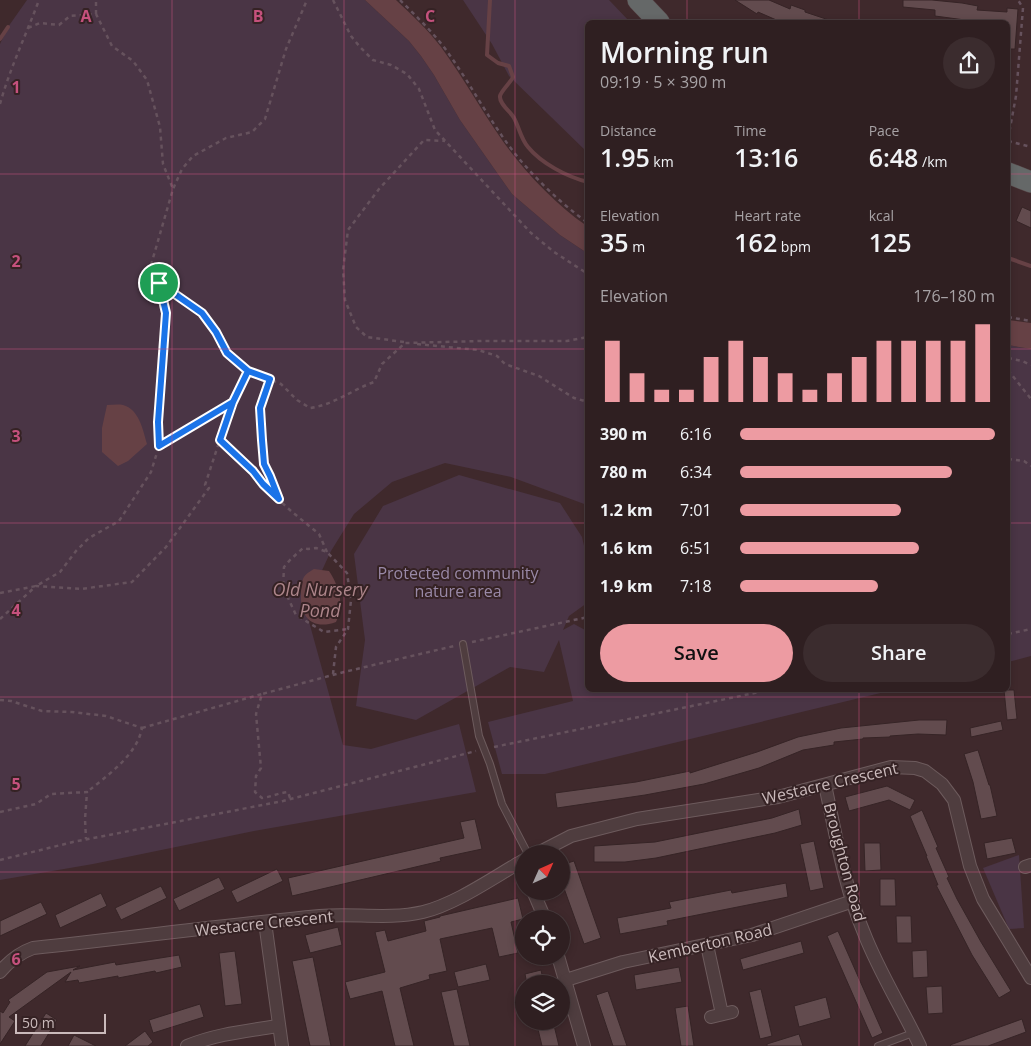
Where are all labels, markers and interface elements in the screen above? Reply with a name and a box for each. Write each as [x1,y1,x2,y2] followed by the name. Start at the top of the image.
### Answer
[80,5,92,27] text: A
[253,5,263,27] text: B
[425,5,435,27] text: C
[600,33,769,71] text: Morning run
[943,37,995,89] button: share
[600,71,726,93] text: 09:19 · 5 × 390 m
[11,76,21,98] text: 1
[600,121,656,140] text: Distance
[734,121,766,140] text: Time
[869,121,899,140] text: Pace
[600,140,650,174] text: 1.95
[734,140,798,174] text: 13:16
[869,140,918,174] text: 6:48
[650,152,674,171] text: km
[918,152,947,171] text: /km
[600,206,659,225] text: Elevation
[734,206,801,225] text: Heart rate
[869,206,894,225] text: kcal
[600,225,629,259] text: 35
[734,225,777,259] text: 162
[869,225,912,259] text: 125
[629,237,645,256] text: m
[777,237,811,256] text: bpm
[11,250,21,272] text: 2
[138,262,180,304] pin
[145,269,173,297] icon: arrive
[600,285,668,307] text: Elevation
[913,285,995,307] text: 176–180 m
[600,423,647,445] text: 390 m
[680,423,712,445] text: 6:16
[11,425,21,447] text: 3
[600,461,647,483] text: 780 m
[680,461,712,483] text: 6:34
[600,499,653,521] text: 1.2 km
[680,499,712,521] text: 7:01
[600,537,653,559] text: 1.6 km
[680,537,712,559] text: 6:51
[377,562,540,602] park label: Protected community nature area
[600,575,653,597] text: 1.9 km
[680,575,712,597] text: 7:18
[273,577,369,622] water label: Old Nursery Pond
[11,599,21,621] text: 4
[600,624,793,682] button: Save
[803,624,995,682] button: Share
[760,757,900,809] street label: Westacre Crescent
[11,773,21,795] text: 5
[819,800,871,924] street label: Broughton Road
[515,845,570,900] north arrow
[515,845,570,1030] map controls
[194,905,334,941] street label: Westacre Crescent
[515,910,570,965] button: locate
[646,918,774,968] street label: Kemberton Road
[11,948,21,970] text: 6
[515,975,570,1030] button: layers
[15,1011,106,1034] scale bar
[22,1013,55,1032] text: 50 m

